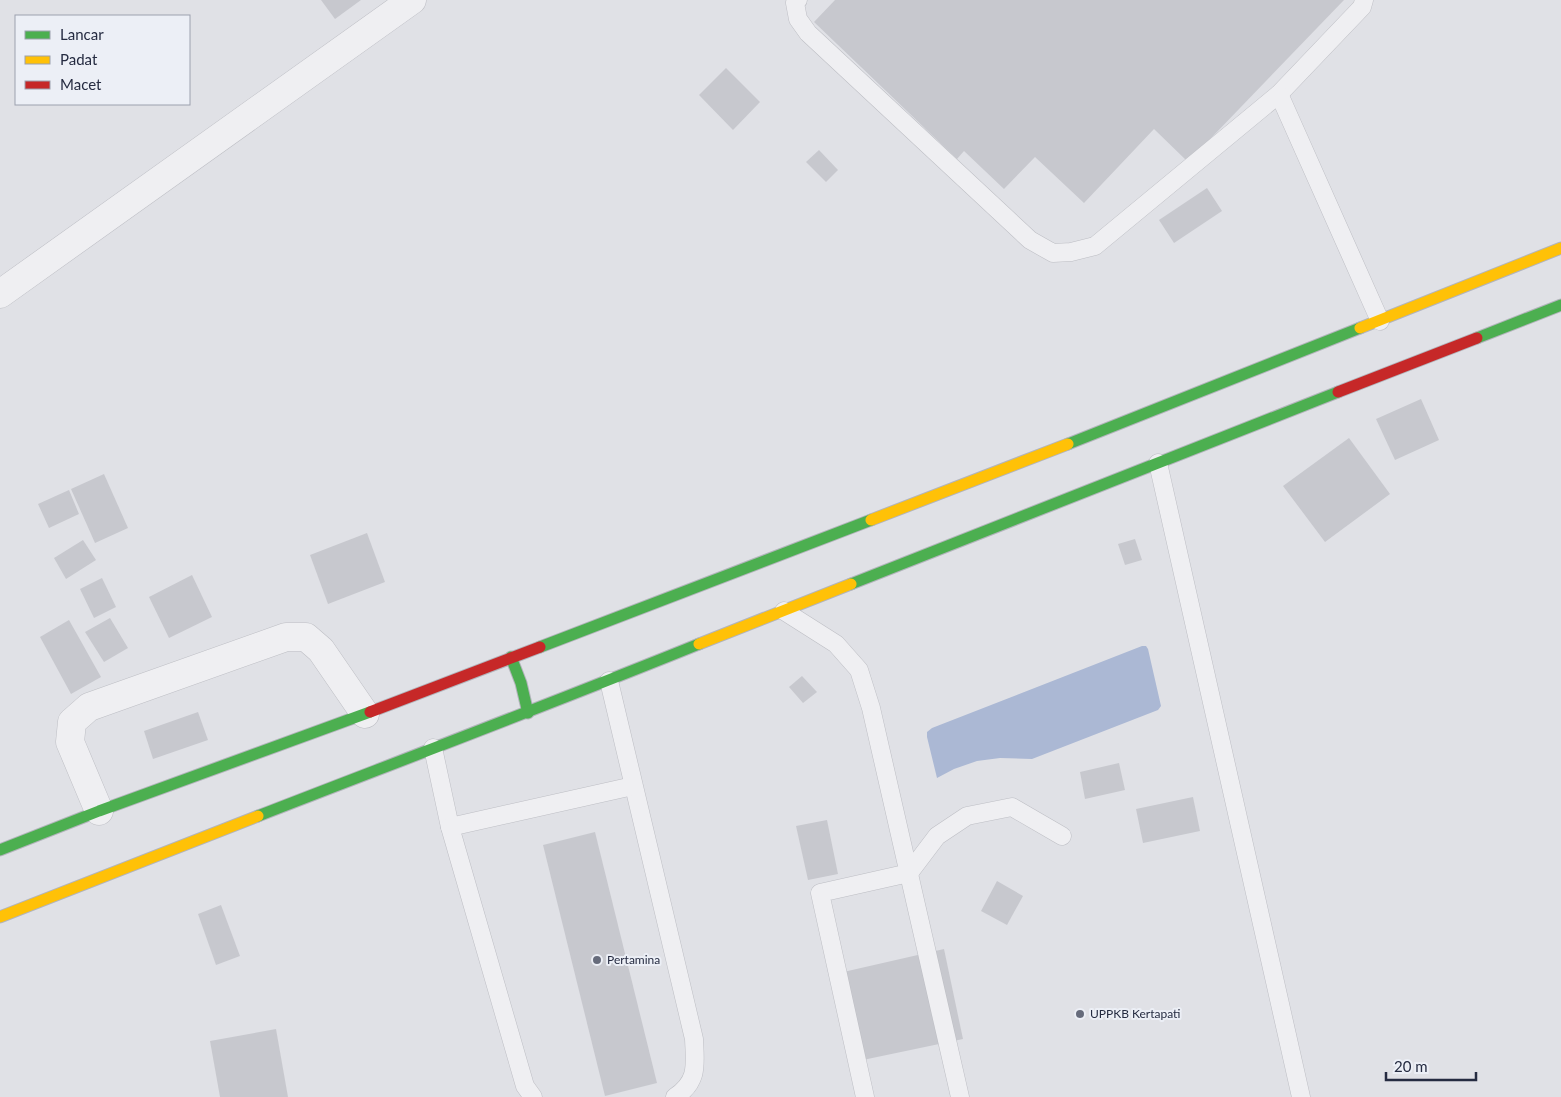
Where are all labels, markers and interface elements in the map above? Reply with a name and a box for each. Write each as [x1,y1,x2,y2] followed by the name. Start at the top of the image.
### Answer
[15,15,190,105] legend
[60,25,104,43] text: Lancar
[60,50,98,68] text: Padat
[60,75,102,93] text: Macet
[607,952,660,967] place label: Pertamina
[591,954,603,966] marker: Pertamina
[1090,1006,1181,1021] place label: UPPKB Kertapati
[1074,1008,1086,1020] marker: UPPKB Kertapati
[1386,1050,1476,1082] scale bar
[1394,1057,1428,1075] text: 20 m

